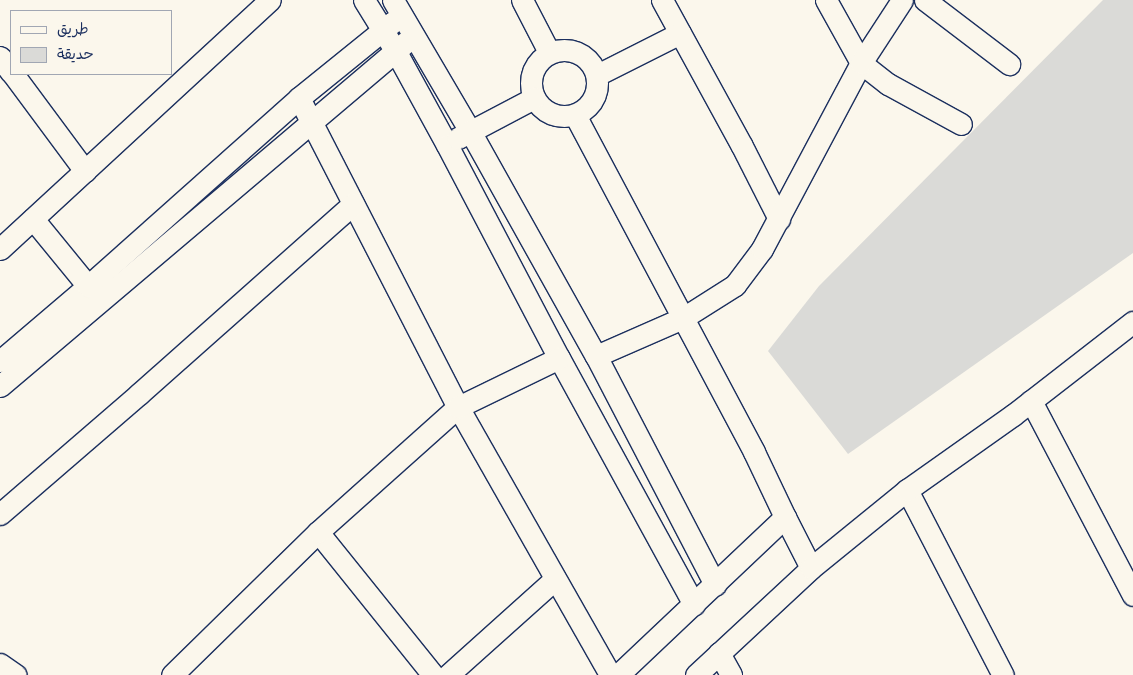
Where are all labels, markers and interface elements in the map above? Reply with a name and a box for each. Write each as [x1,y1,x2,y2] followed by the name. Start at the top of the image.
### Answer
[10,10,172,75] legend
[57,19,89,39] text: طريق
[57,44,94,64] text: حديقة

